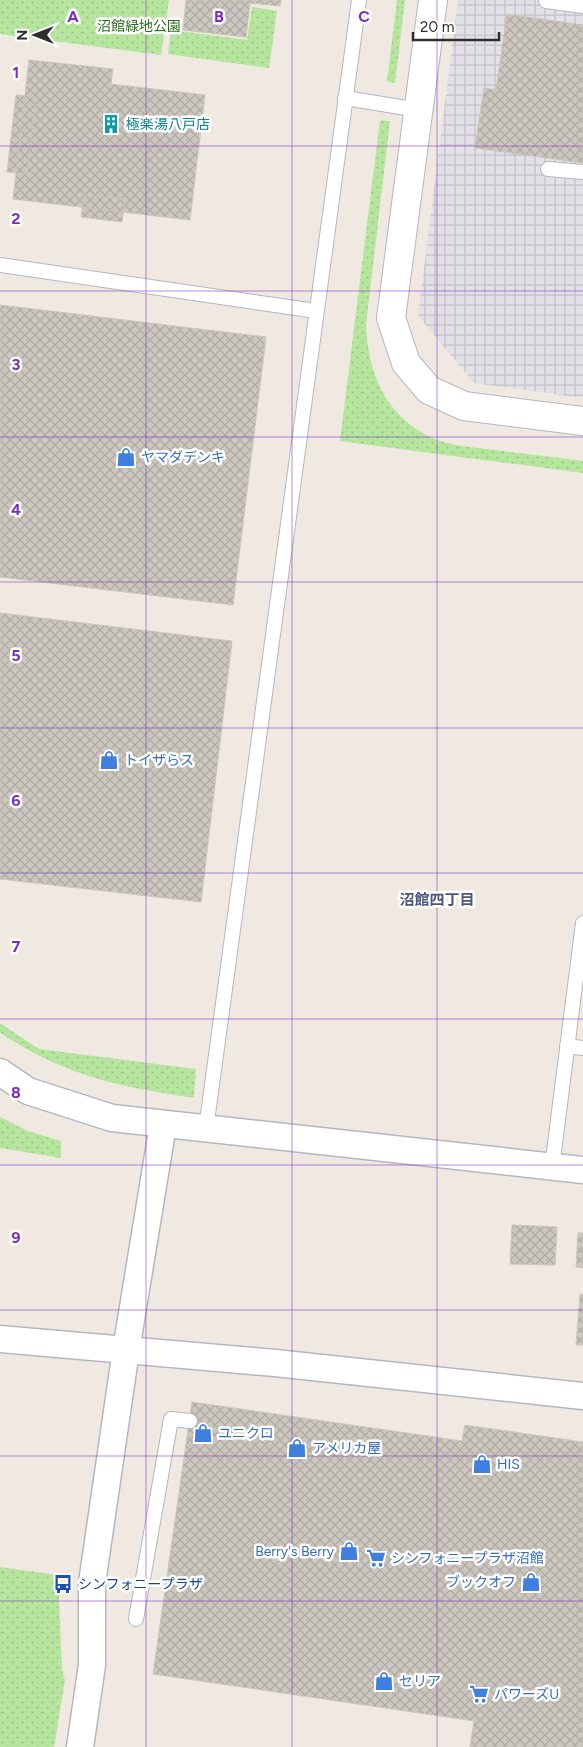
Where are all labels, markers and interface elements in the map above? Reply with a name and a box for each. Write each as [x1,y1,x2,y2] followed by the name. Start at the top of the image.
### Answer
[67,7,79,26] text: A
[214,7,224,26] text: B
[358,7,370,26] text: C
[10,10,60,60] north arrow
[413,10,499,42] scale bar
[97,18,181,35] park label: 沼館緑地公園
[420,18,454,36] text: 20 m
[14,30,31,40] text: N
[13,63,19,82] text: 1
[100,113,122,135] building icon: 極楽湯八戸店
[126,116,210,133] place label: 極楽湯八戸店
[11,209,21,228] text: 2
[12,355,21,374] text: 3
[115,446,137,468] shop icon: ヤマダデンキ
[141,449,225,466] place label: ヤマダデンキ
[11,500,21,519] text: 4
[11,646,21,665] text: 5
[98,749,120,771] shop icon: トイザらス
[124,752,194,769] place label: トイザらス
[11,791,21,810] text: 6
[399,891,475,909] district label: 沼館四丁目
[12,937,21,956] text: 7
[11,1083,21,1102] text: 8
[11,1228,21,1247] text: 9
[192,1422,214,1444] shop icon: ユニクロ
[218,1425,274,1442] place label: ユニクロ
[286,1437,308,1459] shop icon: アメリカ屋
[312,1440,381,1457] place label: アメリカ屋
[471,1453,493,1475] shop icon: HIS
[497,1456,520,1473] place label: HIS
[338,1540,360,1562] shop icon: Berry's Berry
[255,1543,335,1560] place label: Berry's Berry
[365,1547,387,1569] supermarket icon: シンフォニープラザ沼館
[391,1550,544,1567] place label: シンフォニープラザ沼館
[520,1571,542,1593] shop icon: ブックオフ
[52,1573,74,1595] bus stop icon: シンフォニープラザ
[446,1574,516,1591] place label: ブックオフ
[78,1576,203,1593] place label: シンフォニープラザ
[373,1670,395,1692] shop icon: セリア
[399,1673,441,1690] place label: セリア
[468,1683,490,1705] supermarket icon: パワーズU
[494,1686,559,1703] place label: パワーズU

